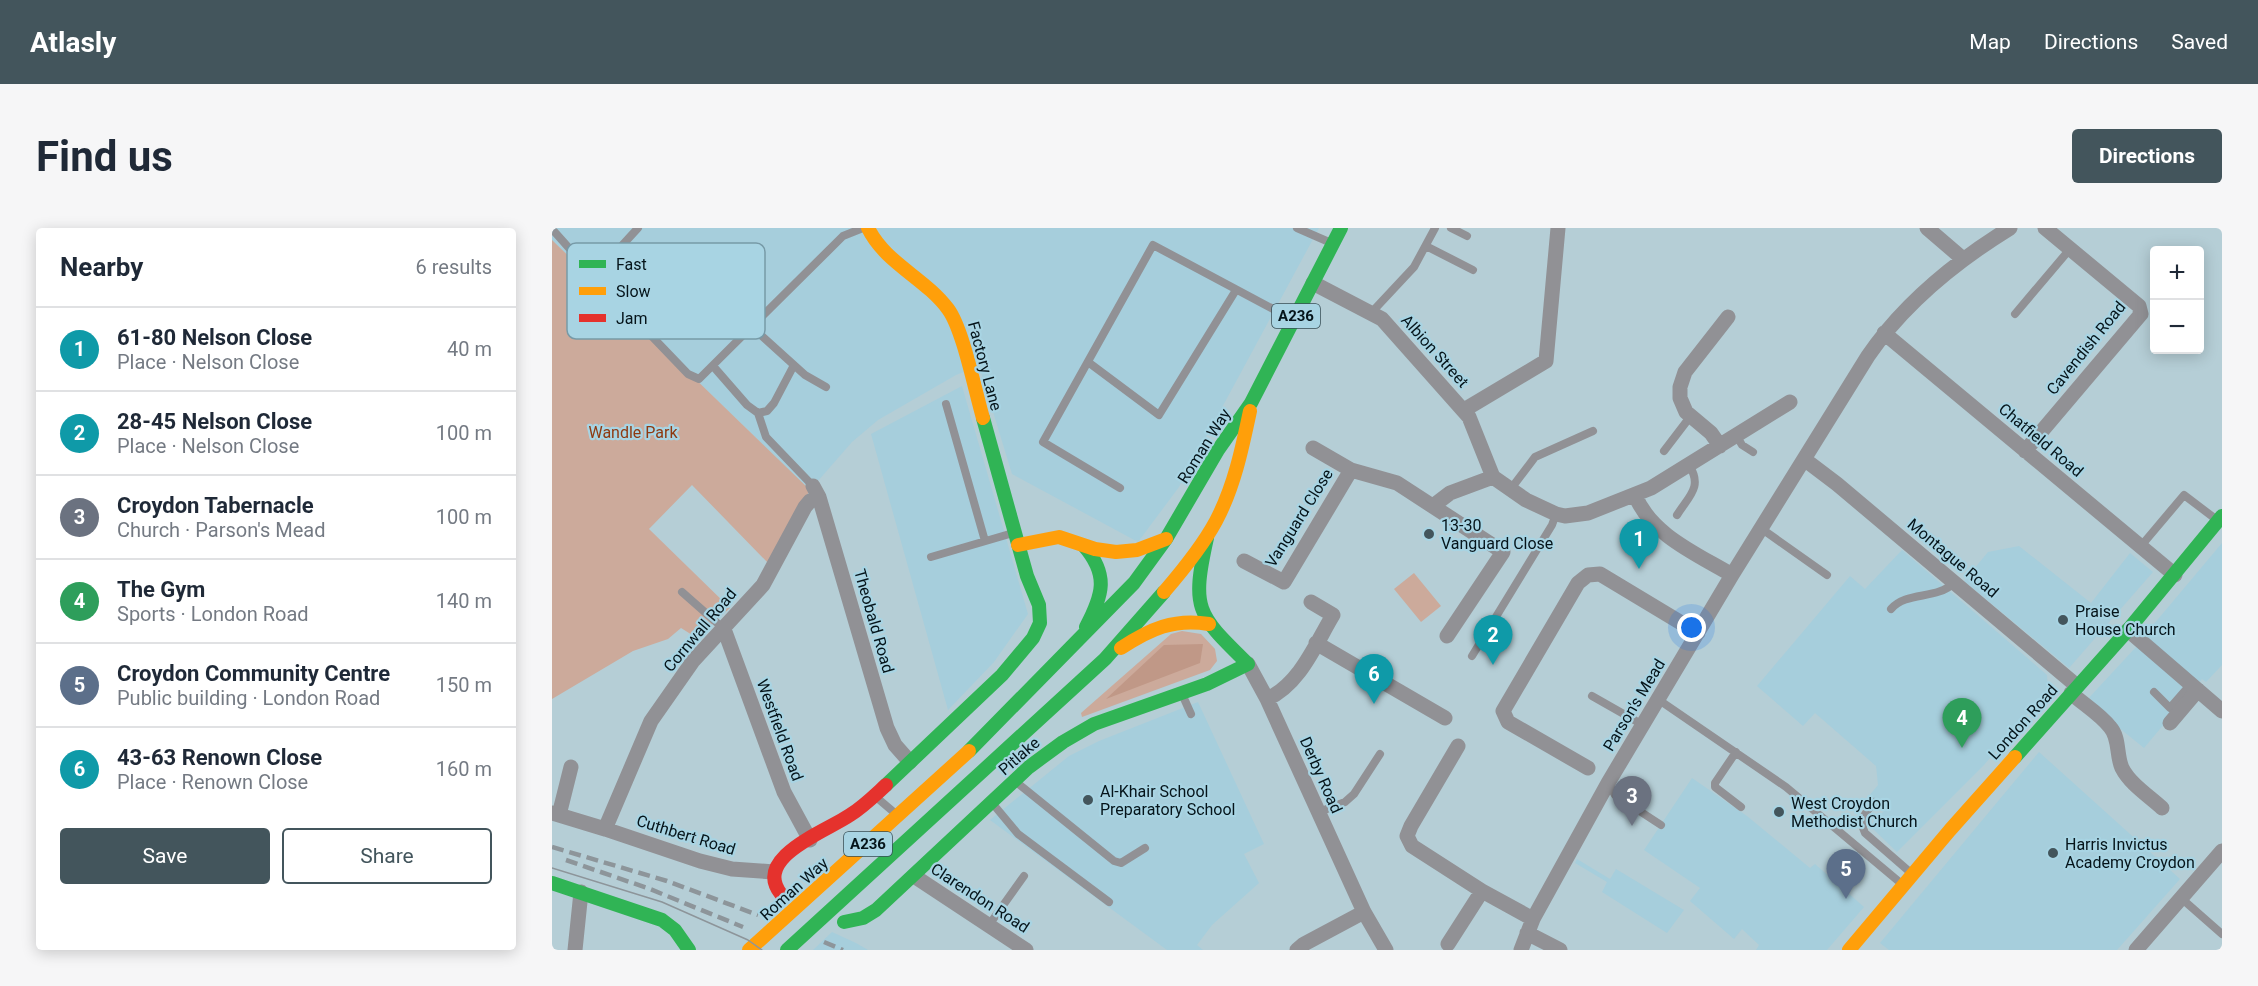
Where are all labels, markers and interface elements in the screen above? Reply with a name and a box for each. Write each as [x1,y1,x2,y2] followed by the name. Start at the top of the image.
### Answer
[30,26,116,59] text: Atlasly
[1969,30,2011,54] text: Map
[2044,30,2138,54] text: Directions
[2171,30,2228,54] text: Saved
[2072,129,2222,183] button: Directions
[36,132,173,181] text: Find us
[567,243,765,339] legend
[2150,246,2204,354] map controls
[2150,246,2204,300] button: +
[60,252,143,282] text: Nearby
[416,255,492,279] text: 6 results
[616,255,647,274] text: Fast
[616,282,651,301] text: Slow
[2043,297,2129,399] street label: Cavendish Road
[2150,300,2204,354] button: −
[1272,304,1320,328] road number: A236
[616,309,648,328] text: Jam
[1397,311,1473,391] street label: Albion Street
[964,319,1006,413] street label: Factory Lane
[117,325,312,350] text: 61-80 Nelson Close
[74,337,85,361] text: 1
[447,337,492,361] text: 40 m
[117,350,299,374] text: Place · Nelson Close
[1995,399,2087,481] street label: Chatfield Road
[1174,405,1235,487] street label: Roman Way
[117,409,312,434] text: 28-45 Nelson Close
[74,421,85,445] text: 2
[436,421,492,445] text: 100 m
[588,423,678,442] park label: Wandle Park
[117,434,299,458] text: Place · Nelson Close
[1261,465,1337,571] street label: Vanguard Close
[117,493,314,518] text: Croydon Tabernacle
[74,505,85,529] text: 3
[436,505,492,529] text: 100 m
[1904,514,2002,602] street label: Montague Road
[1441,516,1553,553] place label: 13-30 Vanguard Close
[117,518,325,542] text: Church · Parson's Mead
[1620,520,1658,569] pin: 1
[1422,527,1436,541] marker: 13-30 Vanguard Close
[850,567,898,675] street label: Theobald Road
[117,577,205,602] text: The Gym
[660,584,740,676] street label: Cornwall Road
[74,589,85,613] text: 4
[436,589,492,613] text: 140 m
[117,602,309,626] text: Sports · London Road
[2075,602,2176,639] place label: Praise House Church
[1677,613,1706,642] your location
[2056,613,2070,627] marker: Praise House Church
[1474,616,1512,665] pin: 2
[1354,654,1394,704] pin: 6
[1599,655,1669,755] street label: Parson's Mead
[117,661,390,686] text: Croydon Community Centre
[74,673,85,697] text: 5
[436,673,492,697] text: 150 m
[753,677,807,783] street label: Westfield Road
[1984,681,2062,763] street label: London Road
[117,686,380,710] text: Public building · London Road
[1942,698,1982,748] pin: 4
[995,733,1043,779] street label: Pitlake
[1296,734,1346,816] street label: Derby Road
[117,745,322,770] text: 43-63 Renown Close
[74,757,85,781] text: 6
[436,757,492,781] text: 160 m
[117,770,308,794] text: Place · Renown Close
[1612,776,1652,826] pin: 3
[1100,782,1235,819] place label: Al-Khair School Preparatory School
[1081,793,1095,807] marker: Al-Khair School Preparatory School
[1791,794,1918,831] place label: West Croydon Methodist Church
[1772,805,1786,819] marker: West Croydon Methodist Church
[634,811,738,859] street label: Cuthbert Road
[60,828,270,884] button: Save
[282,828,492,884] button: Share
[844,832,892,856] road number: A236
[2065,835,2195,872] place label: Harris Invictus Academy Croydon
[2046,846,2060,860] marker: Harris Invictus Academy Croydon
[1826,850,1866,899] pin: 5
[756,853,832,924] street label: Roman Way
[927,859,1033,937] street label: Clarendon Road

